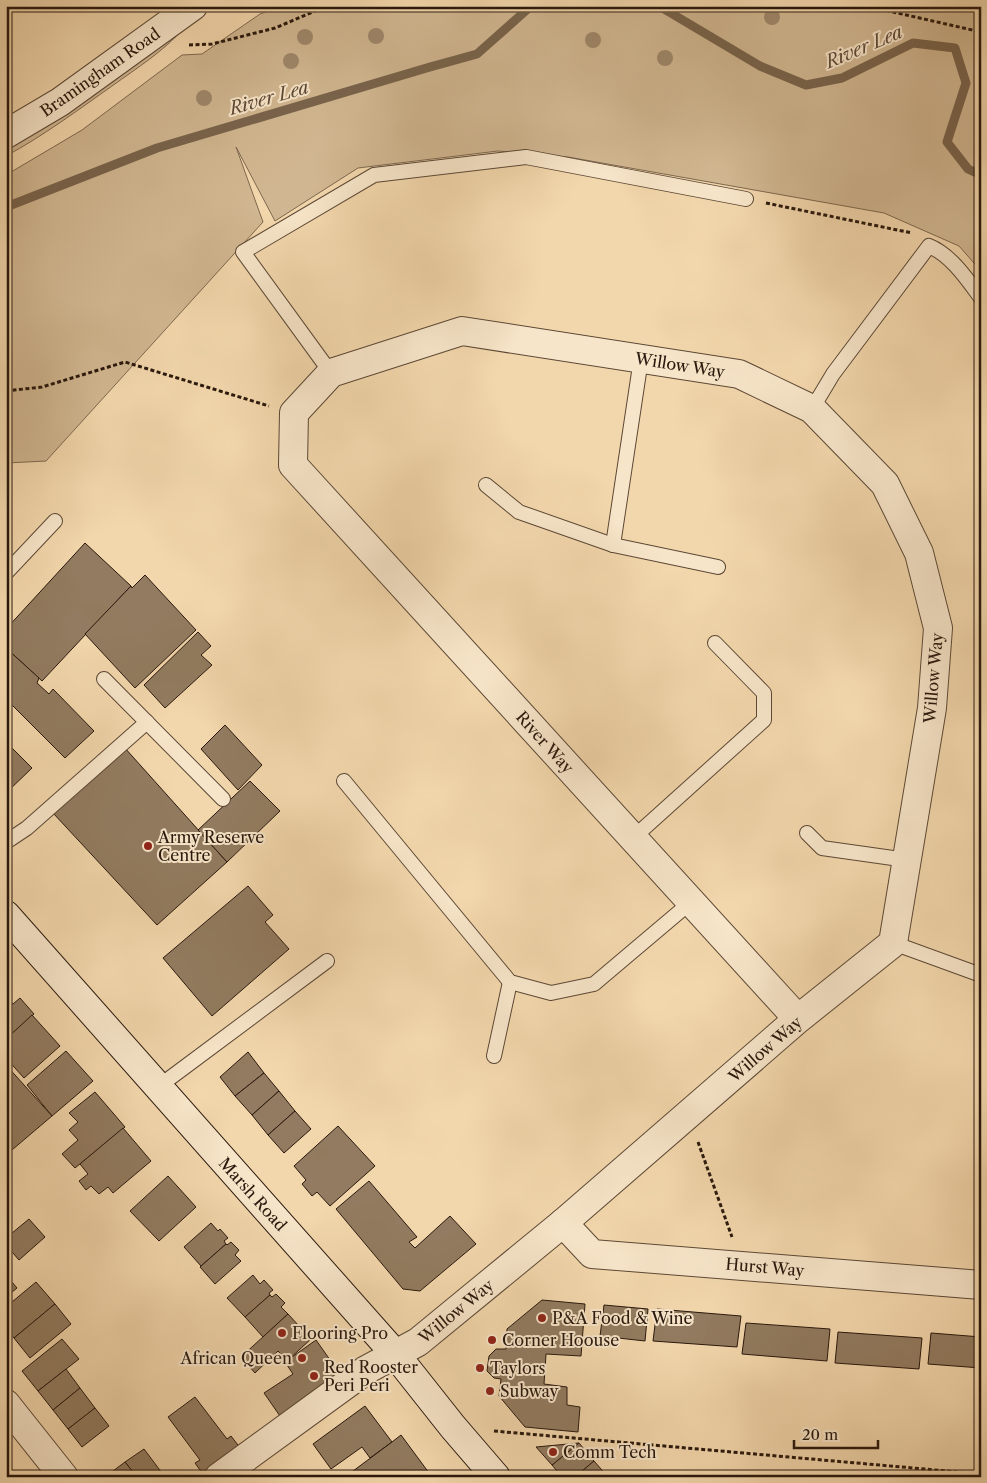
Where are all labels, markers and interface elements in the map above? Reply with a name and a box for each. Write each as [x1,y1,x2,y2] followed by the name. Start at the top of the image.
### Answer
[820,21,906,74] water label: River Lea
[36,23,164,121] street label: Bramingham Road
[225,76,311,120] water label: River Lea
[633,348,727,382] street label: Willow Way
[919,631,947,725] street label: Willow Way
[512,707,579,778] street label: River Way
[157,827,264,865] place label: Army Reserve Centre
[142,840,154,852] marker: Army Reserve Centre
[723,1011,807,1087] street label: Willow Way
[215,1153,291,1235] street label: Marsh Road
[725,1254,806,1281] street label: Hurst Way
[414,1274,498,1348] street label: Willow Way
[552,1308,693,1328] place label: P&A Food & Wine
[536,1312,548,1324] marker: P&A Food & Wine
[292,1323,388,1343] place label: Flooring Pro
[276,1327,288,1339] marker: Flooring Pro
[502,1330,619,1350] place label: Corner Hoouse
[486,1334,498,1346] marker: Corner Hoouse
[180,1348,292,1368] place label: African Queen
[296,1352,308,1364] marker: African Queen
[324,1357,418,1395] place label: Red Rooster Peri Peri
[490,1358,546,1378] place label: Taylors
[474,1362,486,1374] marker: Taylors
[308,1370,320,1382] marker: Red Rooster Peri Peri
[500,1381,560,1401] place label: Subway
[484,1385,496,1397] marker: Subway
[794,1418,878,1450] scale bar
[802,1425,838,1444] text: 20 m
[563,1442,657,1462] place label: Comm Tech
[547,1446,559,1458] marker: Comm Tech

